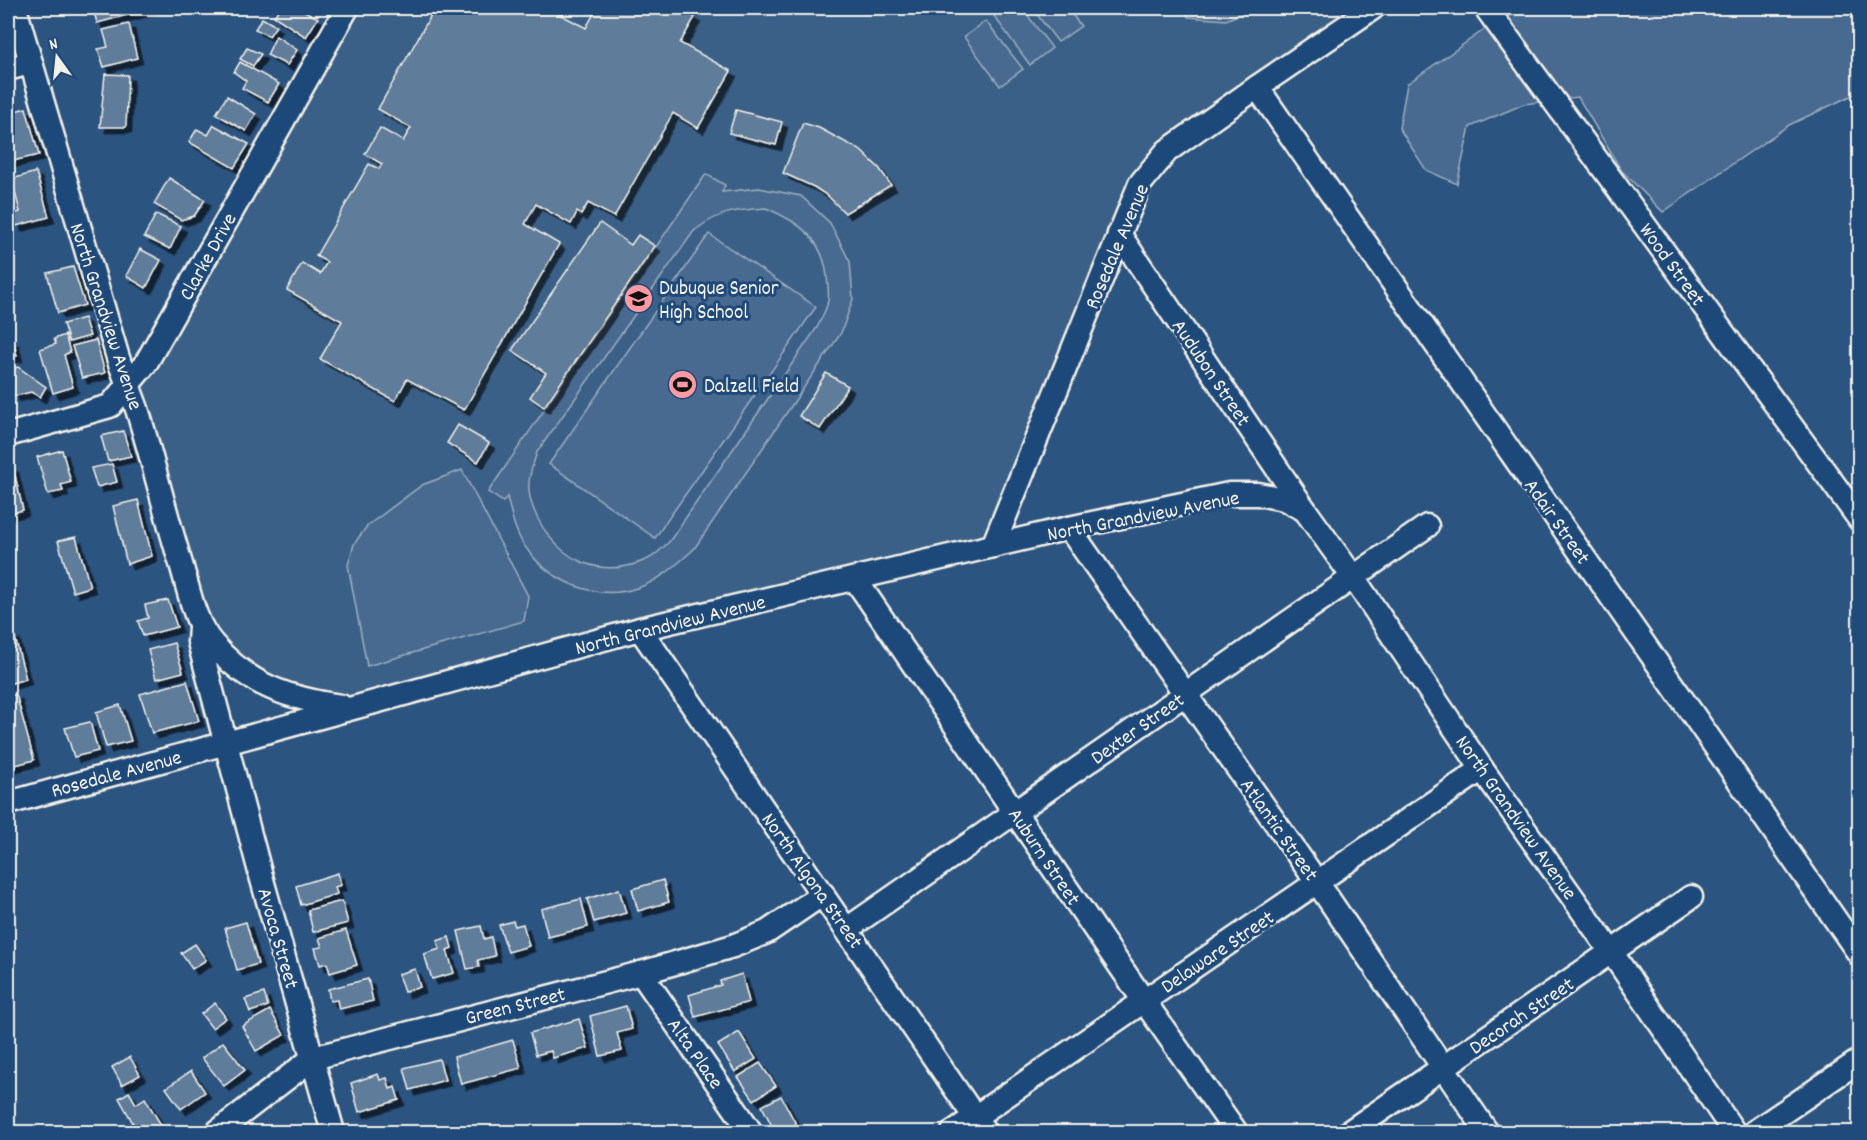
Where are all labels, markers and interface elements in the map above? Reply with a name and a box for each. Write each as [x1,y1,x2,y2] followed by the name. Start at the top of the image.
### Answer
[27,27,87,87] north arrow
[47,33,61,57] text: N
[1079,180,1159,315] street label: Rosedale Avenue
[173,208,246,307] street label: Clarke Drive
[1630,218,1711,314] street label: Wood Street
[60,220,149,414] street label: North Grandview Avenue
[659,275,779,329] place label: Dubuque Senior High School
[622,283,654,315] school or university icon: Dubuque Senior High School
[1163,314,1257,433] street label: Audubon Street
[667,369,699,401] sports icon: Dalzell Field
[704,373,799,403] place label: Dalzell Field
[1515,474,1596,572] street label: Adair Street
[1045,485,1242,551] street label: North Grandview Avenue
[572,589,769,665] street label: North Grandview Avenue
[1086,687,1192,774] street label: Dexter Street
[1446,730,1583,907] street label: North Grandview Avenue
[48,744,185,808] street label: Rosedale Avenue
[1231,773,1324,889] street label: Atlantic Street
[999,803,1086,913] street label: Auburn Street
[752,808,869,956] street label: North Algona Street
[247,885,305,993] street label: Avoca Street
[1156,904,1282,1003] street label: Delaware Street
[1464,971,1581,1064] street label: Decorah Street
[462,981,569,1035] street label: Green Street
[658,1013,729,1096] street label: Alta Place

